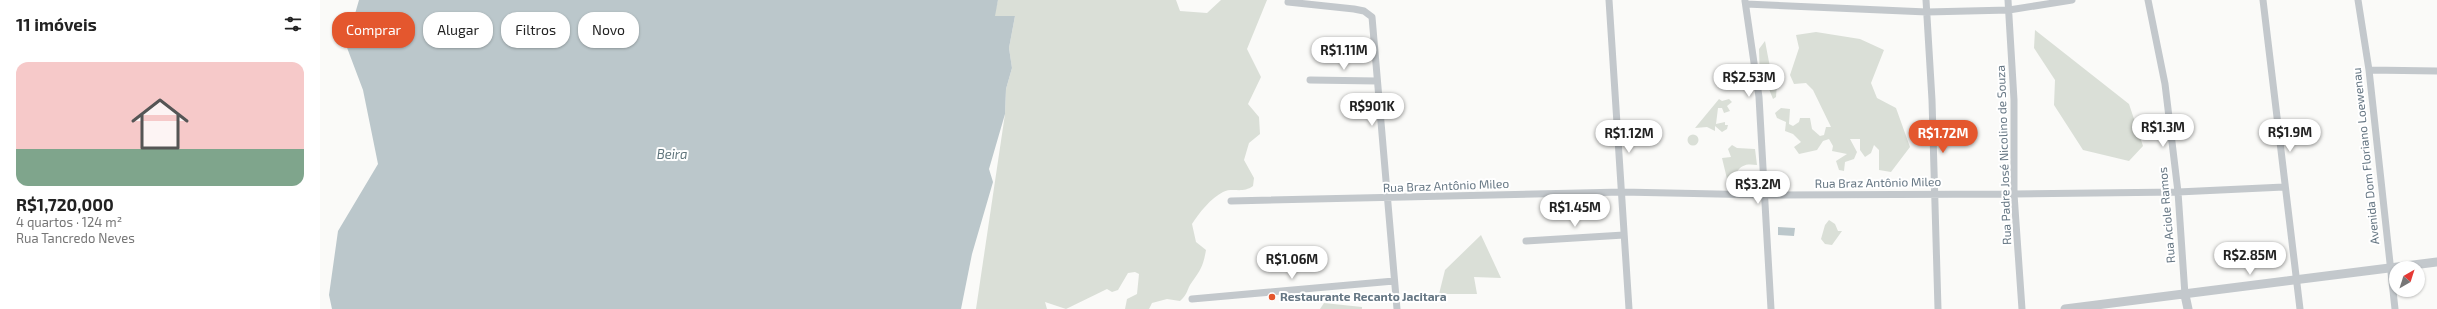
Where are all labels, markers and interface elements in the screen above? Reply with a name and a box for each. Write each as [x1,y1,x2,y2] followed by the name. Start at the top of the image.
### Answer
[332,12,415,48] chip: Comprar
[423,12,493,48] chip: Alugar
[501,12,570,48] chip: Filtros
[578,12,639,48] chip: Novo
[282,13,304,35] icon: filters
[16,14,97,34] text: 11 imóveis
[1307,37,1381,71] pin: R$1.11M
[1320,42,1368,58] text: R$1.11M
[1712,64,1786,98] pin: R$2.53M
[1993,65,2013,245] street label: Rua Padre José Nicolino de Souza
[2349,67,2381,245] street label: Avenida Dom Floriano Loewenau
[1722,69,1776,85] text: R$2.53M
[124,88,196,160] icon: home
[1339,93,1405,127] pin: R$901K
[1349,98,1395,114] text: R$901K
[2130,114,2196,148] pin: R$1.3M
[2141,119,2185,135] text: R$1.3M
[2257,119,2323,153] pin: R$1.9M
[1592,120,1666,154] pin: R$1.12M
[1906,120,1980,154] pin: R$1.72M
[2268,124,2312,140] text: R$1.9M
[1604,125,1654,141] text: R$1.12M
[1918,125,1968,141] text: R$1.72M
[657,146,687,162] water label: Beira
[2155,166,2177,264] street label: Rua Aciole Ramos
[1725,171,1791,205] pin: R$3.2M
[1815,174,1942,190] street label: Rua Braz Antônio Mileo
[1383,176,1510,194] street label: Rua Braz Antônio Mileo
[1735,176,1781,192] text: R$3.2M
[16,194,114,214] text: R$1,720,000
[1538,194,1612,228] pin: R$1.45M
[1549,199,1601,215] text: R$1.45M
[16,214,122,230] text: 4 quartos · 124 m²
[16,230,135,246] text: Rua Tancredo Neves
[2213,242,2287,276] pin: R$2.85M
[1255,246,1329,280] pin: R$1.06M
[2223,247,2277,263] text: R$2.85M
[1266,251,1318,267] text: R$1.06M
[2389,261,2425,297] north arrow
[2389,261,2425,297] map controls
[1280,289,1447,303] place label: Restaurante Recanto Jacitara
[1267,292,1277,302] marker: Restaurante Recanto Jacitara

